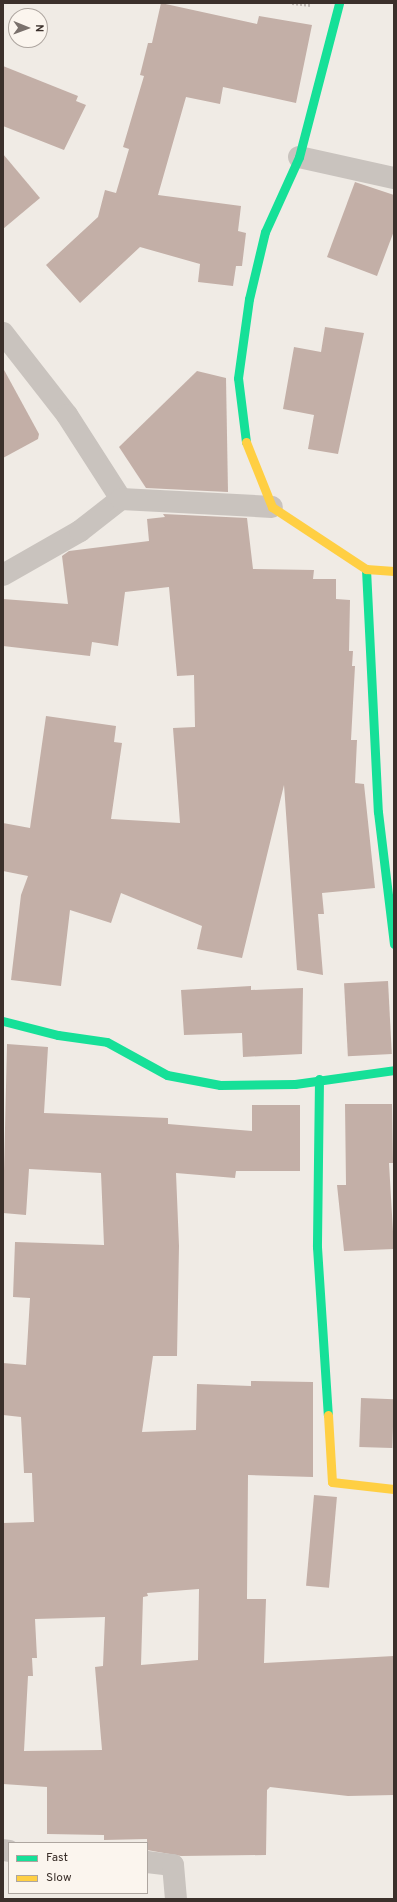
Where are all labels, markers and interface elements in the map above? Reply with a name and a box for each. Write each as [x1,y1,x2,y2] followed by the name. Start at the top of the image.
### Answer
[8,8,48,48] north arrow
[32,24,46,32] text: N
[8,1842,148,1894] legend
[46,1850,68,1866] text: Fast
[46,1870,72,1886] text: Slow

